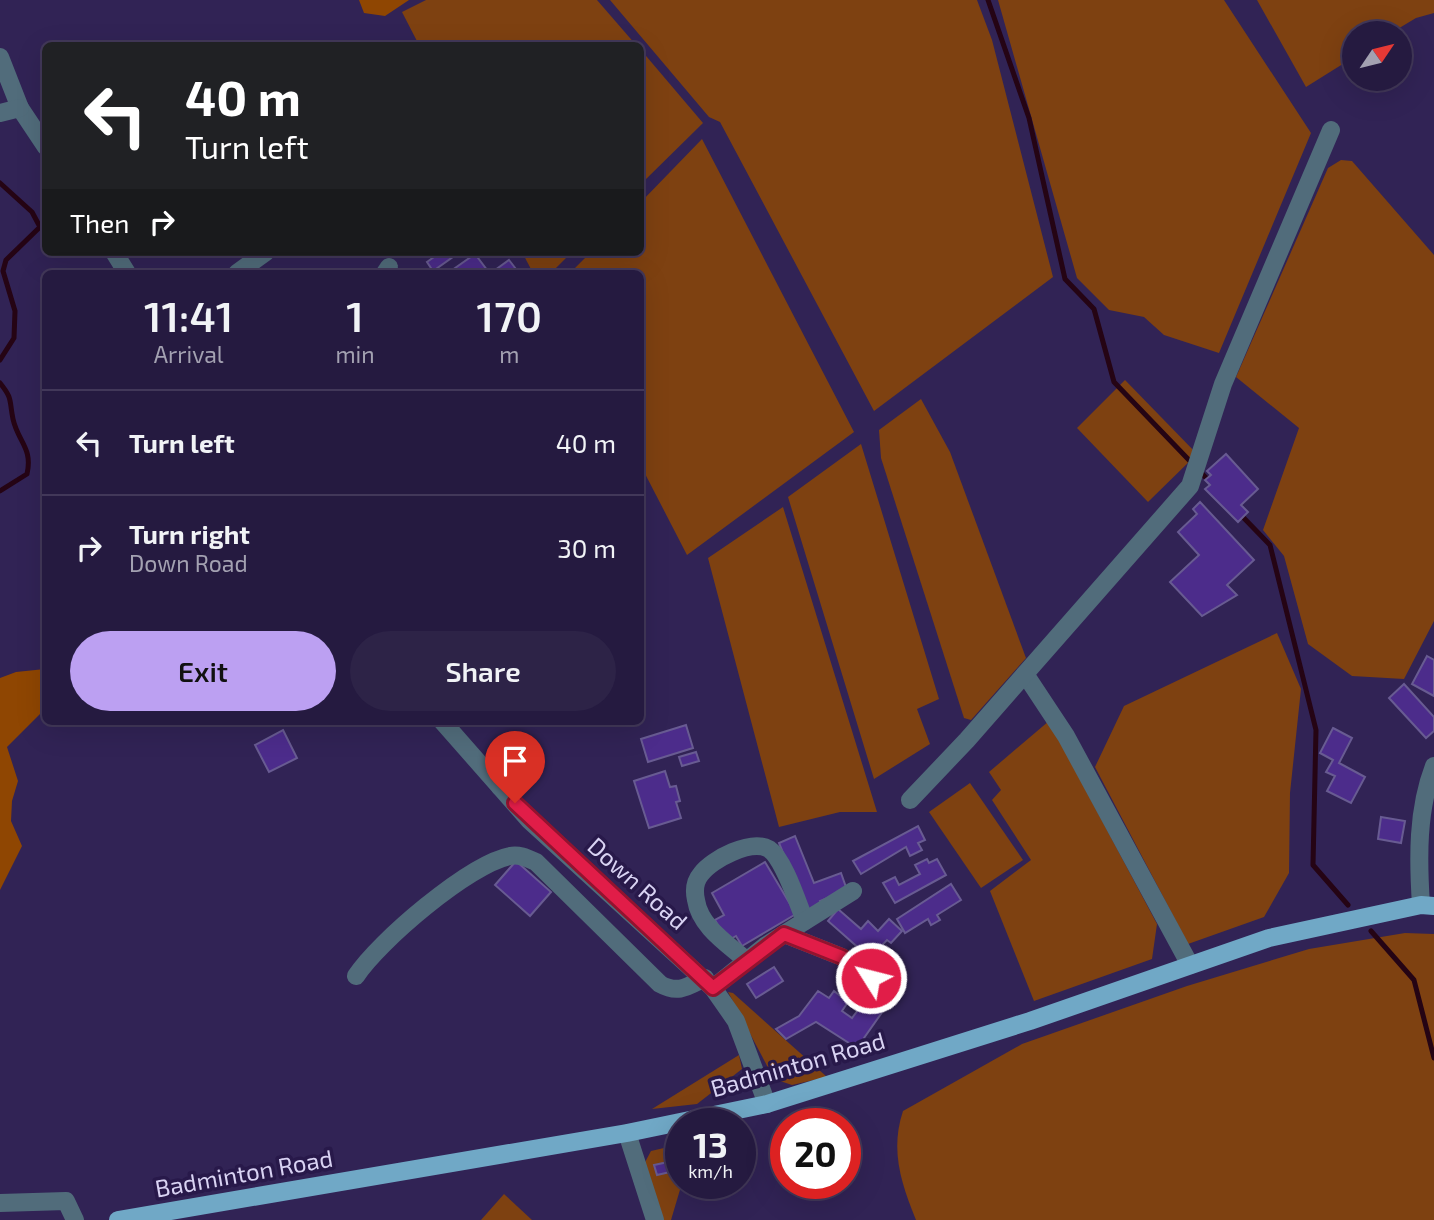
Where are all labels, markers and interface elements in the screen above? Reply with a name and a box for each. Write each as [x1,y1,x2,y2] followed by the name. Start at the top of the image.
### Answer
[1342,21,1412,91] north arrow
[1342,21,1412,91] map controls
[185,67,301,126] text: 40 m
[70,70,161,161] icon: left
[185,127,309,165] text: Turn left
[143,203,181,241] icon: right
[70,207,129,238] text: Then
[144,290,233,340] text: 11:41
[346,290,364,340] text: 1
[477,290,542,340] text: 170
[154,340,224,368] text: Arrival
[335,340,375,368] text: min
[499,340,519,368] text: m
[70,424,108,462] icon: left
[129,427,235,458] text: Turn left
[556,427,616,458] text: 40 m
[129,518,250,549] text: Turn right
[70,529,108,567] icon: right
[557,532,616,563] text: 30 m
[129,549,248,577] text: Down Road
[70,631,336,711] button: Exit
[350,631,616,711] button: Share
[485,731,545,803] pin
[496,742,534,780] icon: arrive
[582,831,694,935] street label: Down Road
[834,941,908,1015] position arrow
[707,1025,888,1102] street label: Badminton Road
[770,1108,861,1199] speed limit sign: 20
[693,1123,728,1165] text: 13
[153,1143,335,1202] street label: Badminton Road
[688,1160,733,1182] text: km/h

